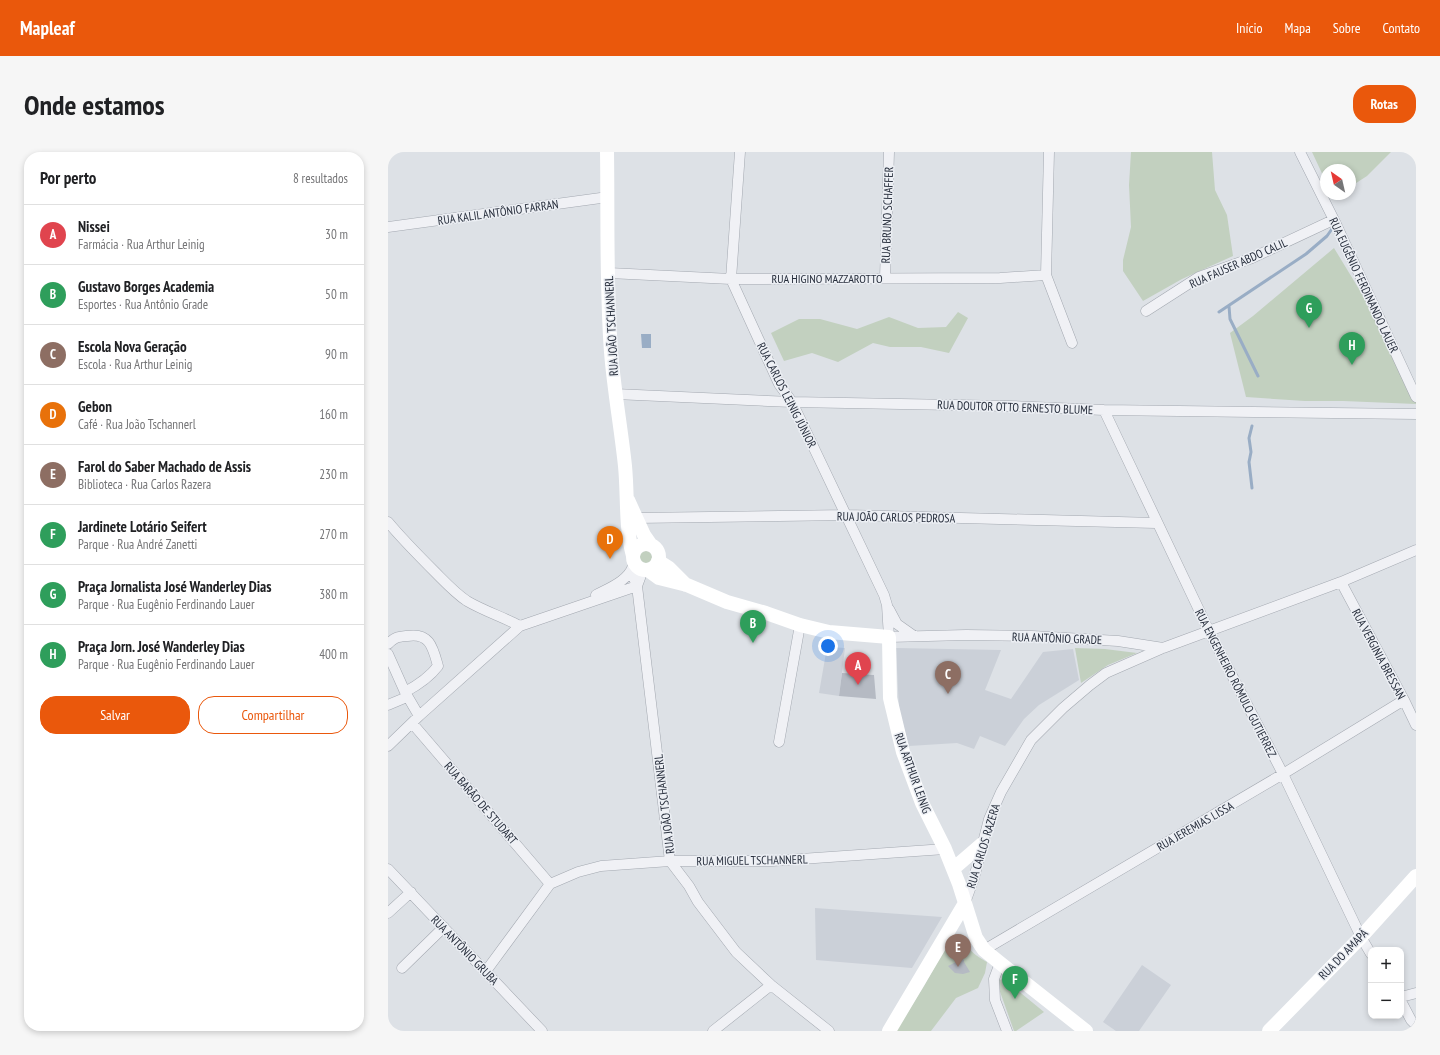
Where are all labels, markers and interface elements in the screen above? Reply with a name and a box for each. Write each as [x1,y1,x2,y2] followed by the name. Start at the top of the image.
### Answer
[20,16,75,40] text: Mapleaf
[1236,19,1263,37] text: Início
[1285,19,1311,37] text: Mapa
[1333,19,1361,37] text: Sobre
[1383,19,1420,37] text: Contato
[1353,85,1416,123] button: Rotas
[24,86,165,123] text: Onde estamos
[1320,164,1356,200] north arrow
[878,166,896,264] street label: RUA BRUNO SCHAFFER
[40,167,96,189] text: Por perto
[293,170,348,187] text: 8 resultados
[437,196,559,228] street label: RUA KALIL ANTÔNIO FARRAN
[1326,215,1402,355] street label: RUA EUGÊNIO FERDINANDO LAUER
[78,217,110,236] text: Nissei
[50,226,56,243] text: A
[325,226,348,243] text: 30 m
[1187,235,1289,291] street label: RUA FAUSER ABDO CALIL
[78,236,205,253] text: Farmácia · Rua Arthur Leinig
[771,271,883,286] street label: RUA HIGINO MAZZAROTTO
[601,276,621,376] street label: RUA JOÃO TSCHANNERL
[78,277,214,296] text: Gustavo Borges Academia
[50,286,56,303] text: B
[325,286,348,303] text: 50 m
[1296,295,1322,328] pin: G
[78,296,208,313] text: Esportes · Rua Antônio Grade
[1339,332,1365,365] pin: H
[78,337,187,356] text: Escola Nova Geração
[754,340,820,450] street label: RUA CARLOS LEINIG JÚNIOR
[50,346,56,363] text: C
[325,346,348,363] text: 90 m
[78,356,192,373] text: Escola · Rua Arthur Leinig
[78,397,112,416] text: Gebon
[937,397,1093,417] street label: RUA DOUTOR OTTO ERNESTO BLUME
[50,406,56,423] text: D
[319,406,348,423] text: 160 m
[78,416,196,433] text: Café · Rua João Tschannerl
[78,457,251,476] text: Farol do Saber Machado de Assis
[50,466,56,483] text: E
[319,466,348,483] text: 230 m
[78,476,211,493] text: Biblioteca · Rua Carlos Razera
[837,508,956,526] street label: RUA JOÃO CARLOS PEDROSA
[78,517,207,536] text: Jardinete Lotário Seifert
[50,526,56,543] text: F
[319,526,348,543] text: 270 m
[597,526,623,559] pin: D
[78,536,197,553] text: Parque · Rua André Zanetti
[78,577,272,596] text: Praça Jornalista José Wanderley Dias
[50,586,56,603] text: G
[319,586,348,603] text: 380 m
[78,596,254,613] text: Parque · Rua Eugênio Ferdinando Lauer
[1192,606,1280,760] street label: RUA ENGENHEIRO RÔMULO GUTIERREZ
[1349,606,1409,702] street label: RUA VERGINIA BRESSAN
[740,610,766,643] pin: B
[1012,629,1102,647] street label: RUA ANTÔNIO GRADE
[818,636,838,656] your location
[78,637,245,656] text: Praça Jorn. José Wanderley Dias
[50,646,56,663] text: H
[319,646,348,663] text: 400 m
[845,652,871,685] pin: A
[78,656,254,673] text: Parque · Rua Eugênio Ferdinando Lauer
[935,661,961,694] pin: C
[40,696,190,734] button: Salvar
[198,696,348,734] button: Compartilhar
[891,731,935,816] street label: RUA ARTHUR LEINIG
[650,753,678,855] street label: RUA JOÃO TSCHANNERL
[441,759,521,848] street label: RUA BARÃO DE STUDART
[1154,798,1236,854] street label: RUA JEREMIAS LISSA
[963,802,1003,890] street label: RUA CARLOS RAZERA
[696,852,808,868] street label: RUA MIGUEL TSCHANNERL
[428,912,502,988] street label: RUA ANTÔNIO GRUBA
[1315,925,1371,982] street label: RUA DO AMAPÁ
[945,934,971,967] pin: E
[1368,947,1404,1019] map controls
[1368,947,1404,983] button: +
[1002,966,1028,999] pin: F
[1368,983,1404,1019] button: −

